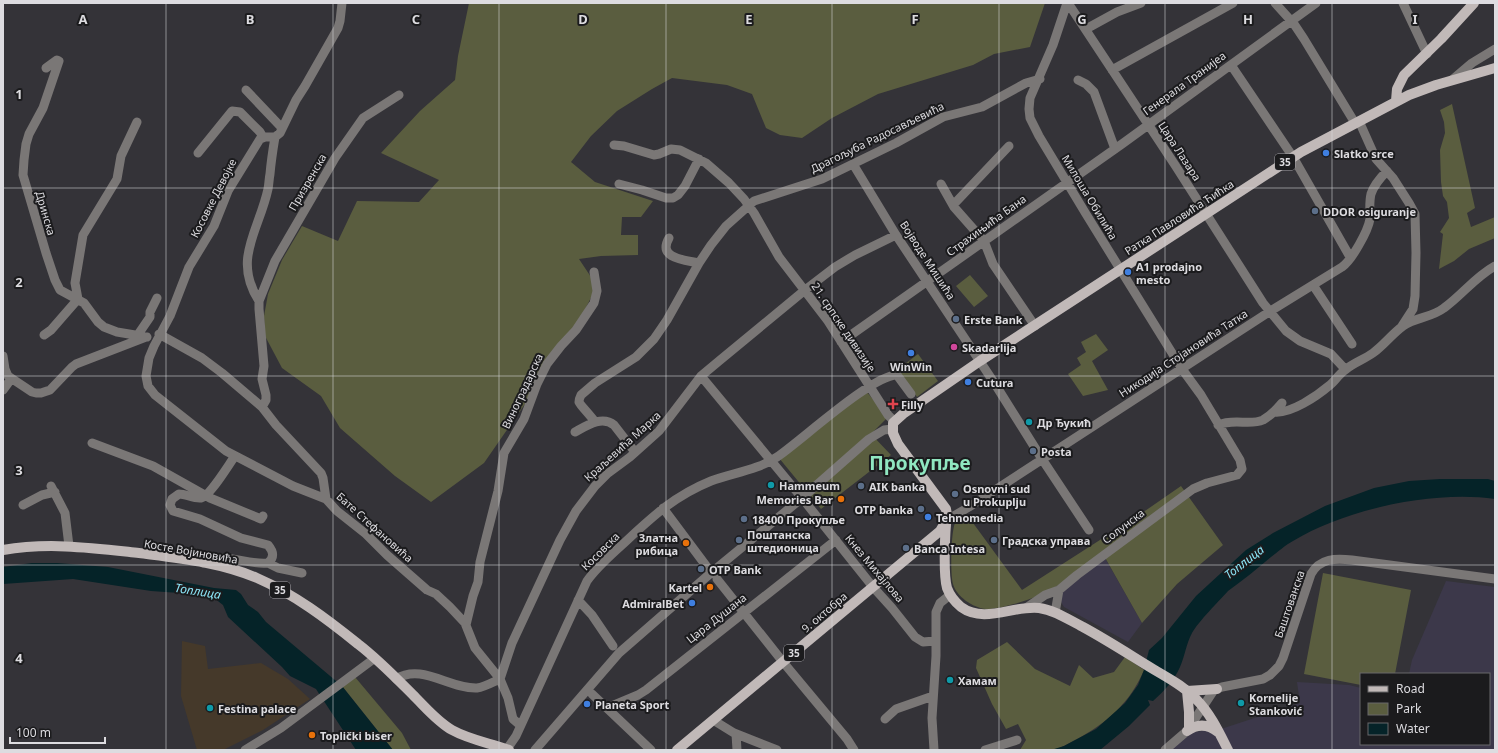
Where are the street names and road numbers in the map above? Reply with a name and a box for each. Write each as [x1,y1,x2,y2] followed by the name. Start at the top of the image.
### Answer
[1139,48,1229,118] street label: Генерала Транијеа
[808,98,946,176] street label: Драгољуба Радосављевића
[1155,118,1205,184] street label: Цара Лазара
[285,151,329,213] street label: Призренска
[1059,152,1121,242] street label: Милоша Обилића
[1275,154,1295,170] road number: 35
[187,156,239,240] street label: Косовке Девојке
[1121,176,1237,258] street label: Ратка Павловића Ћићка
[33,189,59,237] street label: Дринска
[943,191,1029,259] street label: Страхињића Бана
[897,218,959,302] street label: Војводе Мишића
[808,279,880,375] street label: 21. српске дивизије
[1116,306,1250,400] street label: Никодија Стојановића Татка
[498,351,546,431] street label: Виноградарска
[580,407,664,485] street label: Краљевића Марка
[333,489,417,565] street label: Бате Стефановића
[1099,505,1147,547] street label: Солунска
[578,529,622,573] street label: Косовска
[842,531,908,605] street label: Кнез Михајлова
[143,535,239,567] street label: Косте Војиновића
[1270,568,1308,640] street label: Баштованска
[270,582,290,598] road number: 35
[798,588,850,636] street label: 9. октобра
[683,590,749,646] street label: Цара Душана
[784,645,804,661] road number: 35

